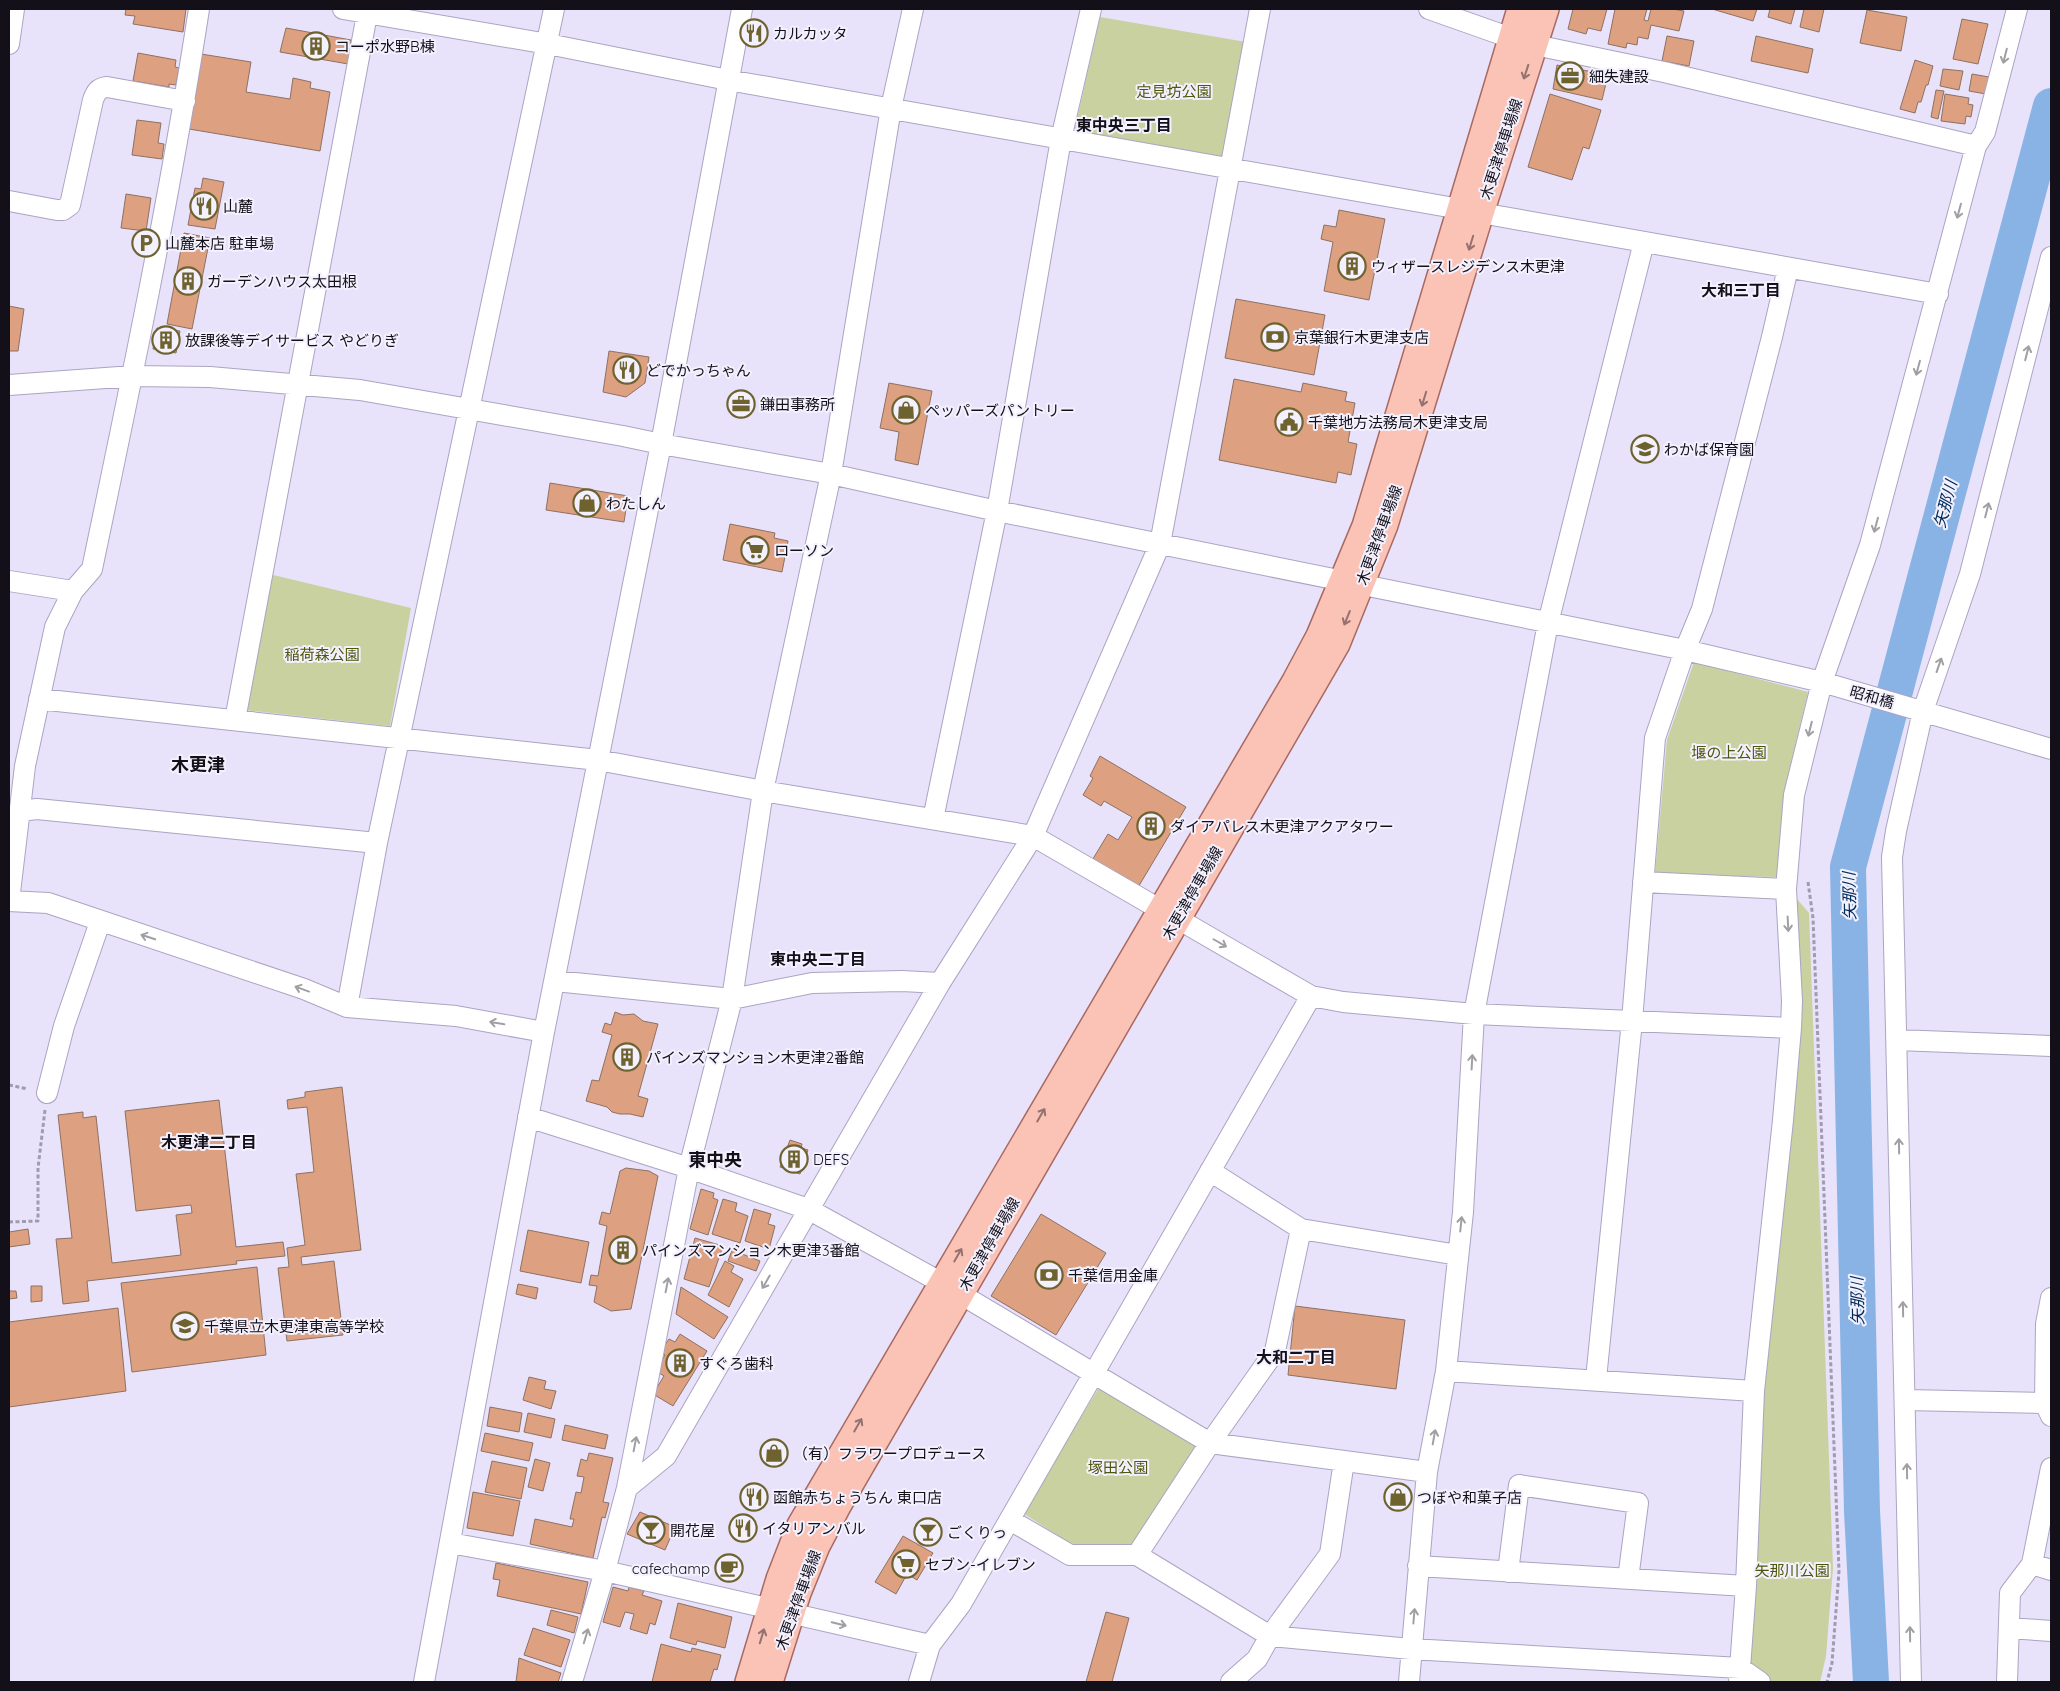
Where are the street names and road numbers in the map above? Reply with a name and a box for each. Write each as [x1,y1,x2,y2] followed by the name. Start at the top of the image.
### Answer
[1476,96,1526,202] street label: 木更津停車場線
[1352,482,1406,588] street label: 木更津停車場線
[1848,682,1896,712] street label: 昭和橋
[1158,843,1226,943] street label: 木更津停車場線
[955,1194,1023,1294] street label: 木更津停車場線
[771,1547,825,1653] street label: 木更津停車場線

